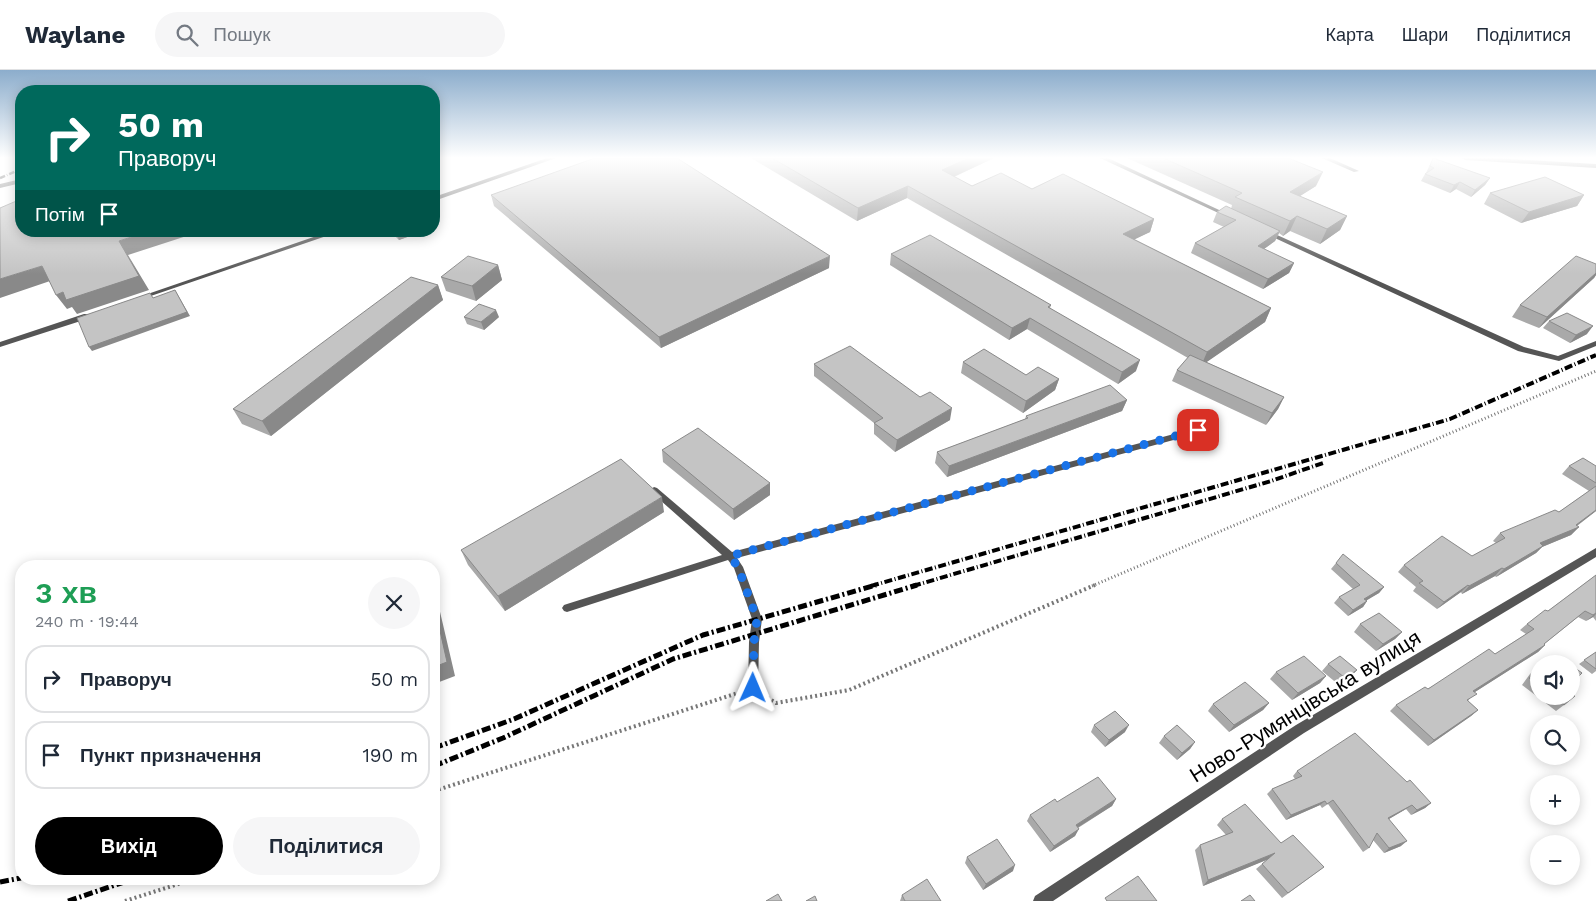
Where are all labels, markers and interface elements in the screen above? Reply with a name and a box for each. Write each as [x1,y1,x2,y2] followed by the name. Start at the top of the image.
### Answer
[155,12,505,57] search box
[25,21,125,49] text: Waylane
[173,21,201,49] icon: search
[213,23,271,46] text: Пошук
[1326,24,1374,45] text: Карта
[1402,24,1448,45] text: Шари
[1476,24,1571,45] text: Поділитися
[118,104,204,146] text: 50 m
[35,105,100,170] icon: right
[118,146,216,171] text: Праворуч
[95,200,123,228] icon: arrive
[35,203,85,226] text: Потім
[1177,409,1219,451] pin
[1184,416,1212,444] icon: arrive
[35,575,97,610] text: 3 хв
[368,577,420,629] button: close
[35,612,139,631] text: 240 m · 19:44
[1185,625,1425,787] street label: Ново-Румянцівська вулиця
[1530,655,1580,885] map controls
[1530,655,1580,705] button: sound
[726,661,778,713] position arrow
[37,665,65,693] icon: right
[80,668,172,691] text: Праворуч
[371,668,418,691] text: 50 m
[1530,715,1580,765] button: search
[37,741,65,769] icon: arrive
[80,744,261,767] text: Пункт призначення
[362,744,418,767] text: 190 m
[1530,775,1580,825] button: +
[35,817,223,875] button: Вихід
[233,817,420,875] button: Поділитися
[1530,835,1580,885] button: −

